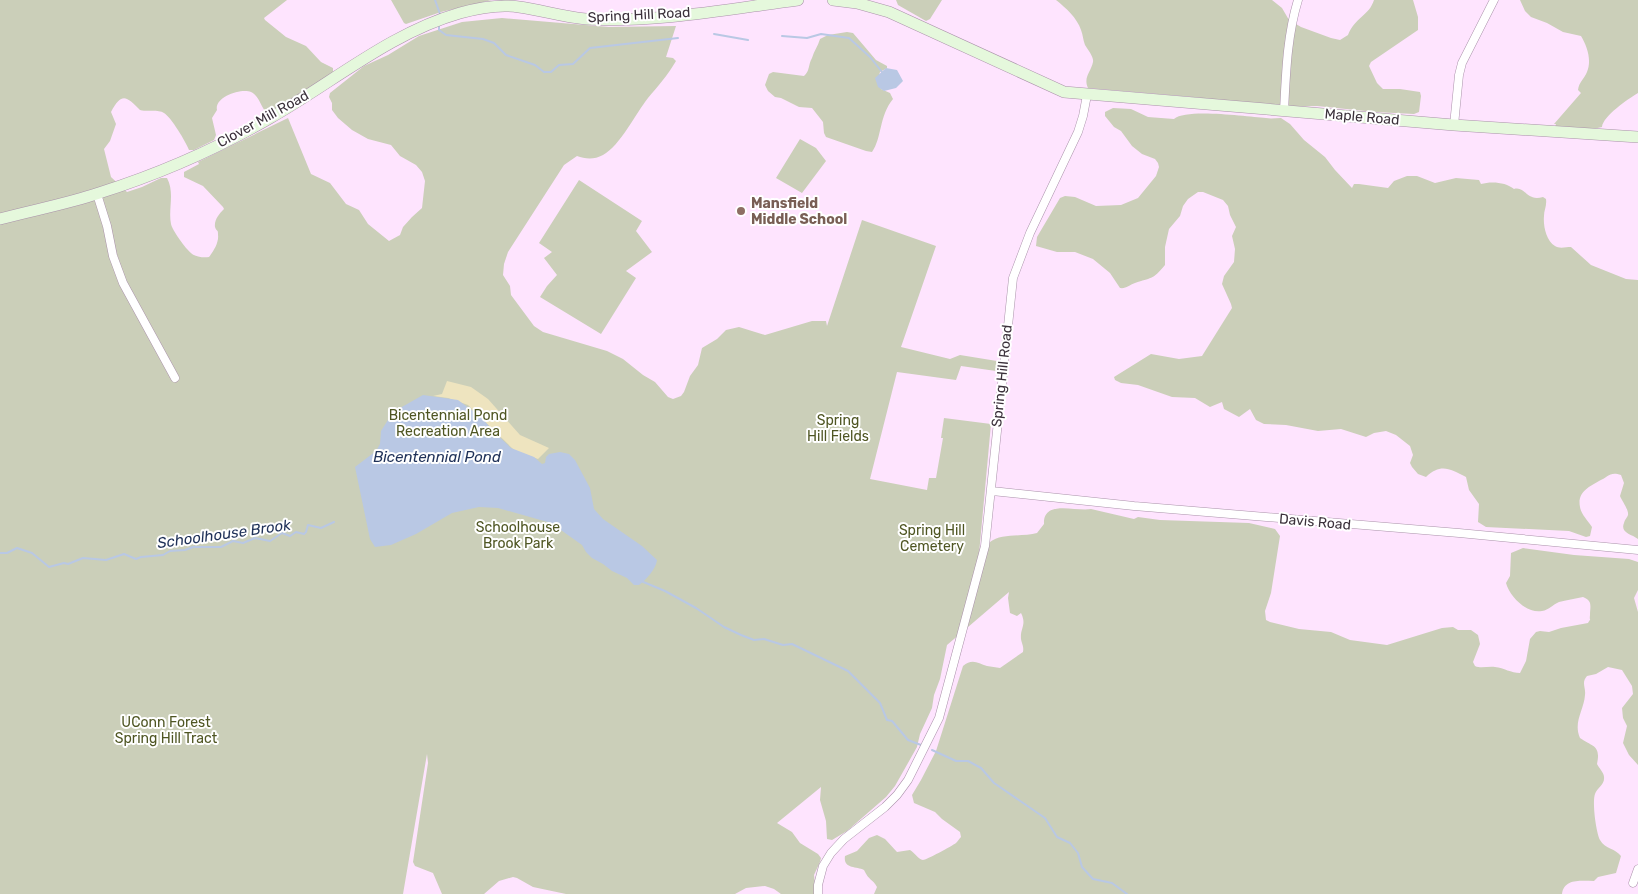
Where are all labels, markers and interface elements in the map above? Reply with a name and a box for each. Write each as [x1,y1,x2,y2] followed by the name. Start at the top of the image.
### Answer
[587,4,691,26] street label: Spring Hill Road
[214,87,312,151] street label: Clover Mill Road
[1324,105,1400,129] street label: Maple Road
[751,195,847,228] place label: Mansfield Middle School
[735,205,747,217] marker: Mansfield Middle School
[988,324,1016,428] street label: Spring Hill Road
[389,407,507,440] park label: Bicentennial Pond Recreation Area
[807,412,869,445] park label: Spring Hill Fields
[373,448,502,466] water label: Bicentennial Pond
[1278,510,1352,534] street label: Davis Road
[156,516,292,552] water label: Schoolhouse Brook
[476,519,560,552] park label: Schoolhouse Brook Park
[899,522,965,555] park label: Spring Hill Cemetery
[115,714,218,747] park label: UConn Forest Spring Hill Tract

